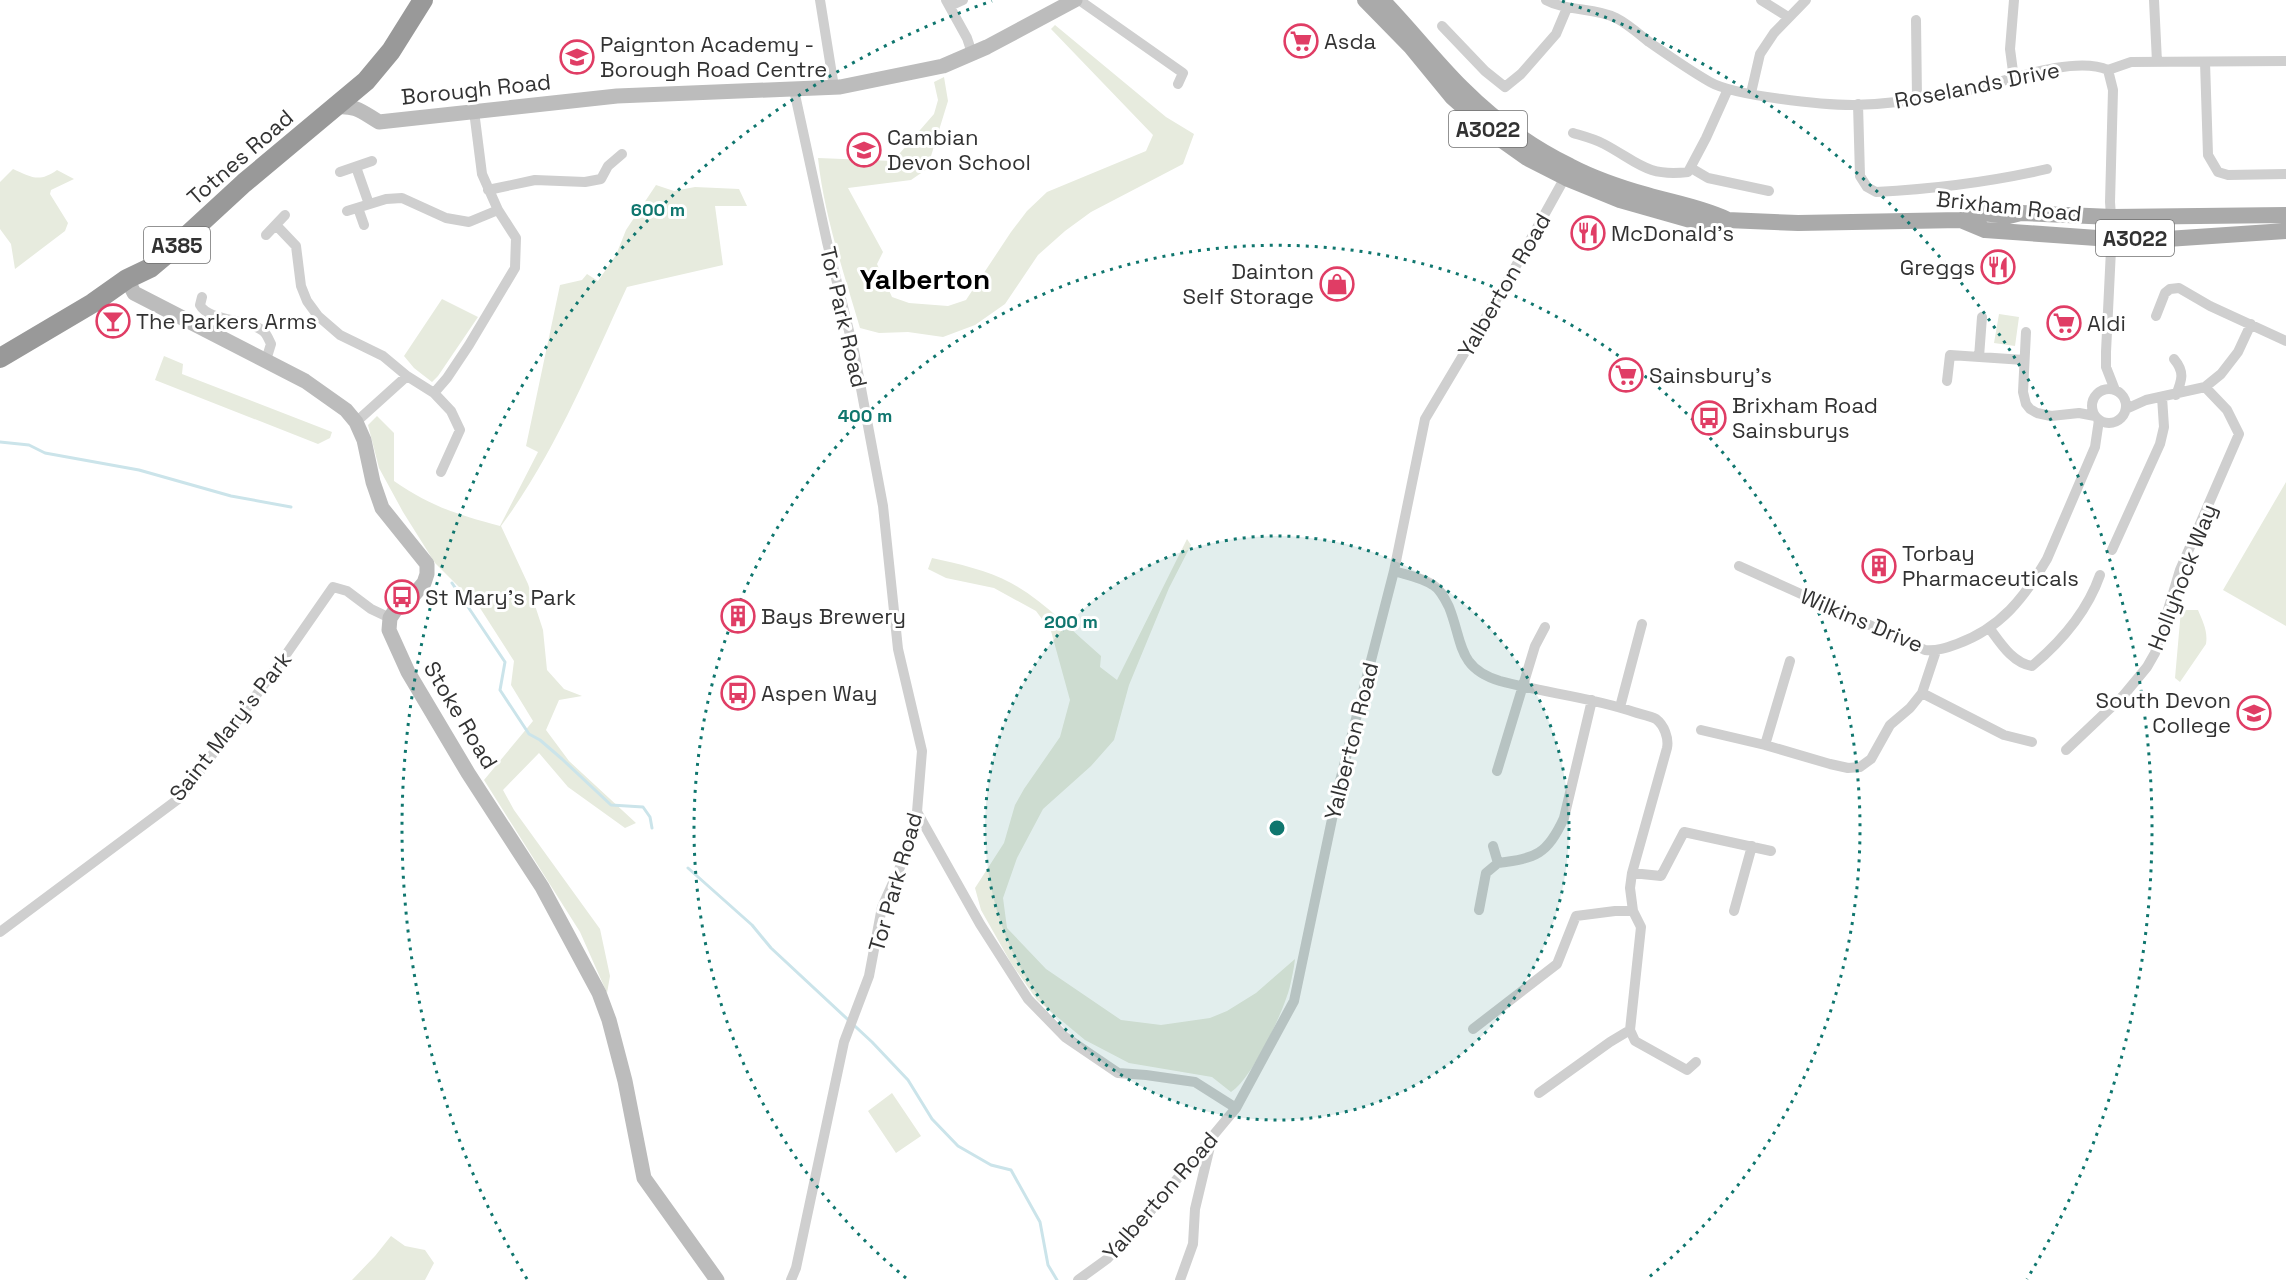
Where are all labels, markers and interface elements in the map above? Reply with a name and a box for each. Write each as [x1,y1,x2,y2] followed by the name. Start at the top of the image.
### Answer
[1283,23,1319,59] supermarket icon: Asda
[1324,27,1377,55] place label: Asda
[600,30,827,83] place label: Paignton Academy - Borough Road Centre
[559,39,595,75] school or university icon: Paignton Academy - Borough Road Centre
[1892,55,2062,115] street label: Roselands Drive
[400,67,552,111] street label: Borough Road
[181,103,299,211] street label: Totnes Road
[1449,111,1527,147] road number: A3022
[887,123,1031,176] place label: Cambian Devon School
[846,132,882,168] school or university icon: Cambian Devon School
[1935,184,2083,228] street label: Brixham Road
[631,198,685,221] text: 600 m
[1451,208,1557,362] street label: Yalberton Road
[1570,215,1606,251] restaurant icon: McDonald's
[1611,219,1734,247] place label: McDonald's
[2096,220,2174,256] road number: A3022
[144,227,210,263] road number: A385
[814,244,874,390] street label: Tor Park Road
[1980,249,2016,285] restaurant icon: Greggs
[1900,253,1975,281] place label: Greggs
[1183,257,1314,310] place label: Dainton Self Storage
[860,261,990,297] district label: Yalberton
[1319,266,1355,302] shop icon: Dainton Self Storage
[95,303,131,339] bar icon: The Parkers Arms
[2046,305,2082,341] supermarket icon: Aldi
[136,307,317,335] place label: The Parkers Arms
[2087,309,2126,337] place label: Aldi
[1608,357,1644,393] supermarket icon: Sainsbury's
[1649,361,1772,389] place label: Sainsbury's
[1732,391,1878,444] place label: Brixham Road Sainsburys
[1691,400,1727,436] bus stop icon: Brixham Road Sainsburys
[838,404,892,427] text: 400 m
[2141,500,2223,654] street label: Hollyhock Way
[1902,539,2079,592] place label: Torbay Pharmaceuticals
[1861,548,1897,584] building icon: Torbay Pharmaceuticals
[384,579,420,615] bus stop icon: St Mary's Park
[1796,582,1928,658] street label: Wilkins Drive
[425,583,576,611] place label: St Mary's Park
[720,598,756,634] building icon: Bays Brewery
[761,602,906,630] place label: Bays Brewery
[1044,610,1098,633] text: 200 m
[163,645,297,806] street label: Saint Mary's Park
[418,656,504,774] street label: Stoke Road
[1318,659,1384,823] street label: Yalberton Road
[720,675,756,711] bus stop icon: Aspen Way
[761,679,878,707] place label: Aspen Way
[2096,686,2231,739] place label: South Devon College
[2236,695,2272,731] school or university icon: South Devon College
[862,809,928,955] street label: Tor Park Road
[1267,818,1287,838] centre of rings
[1096,1126,1224,1266] street label: Yalberton Road

